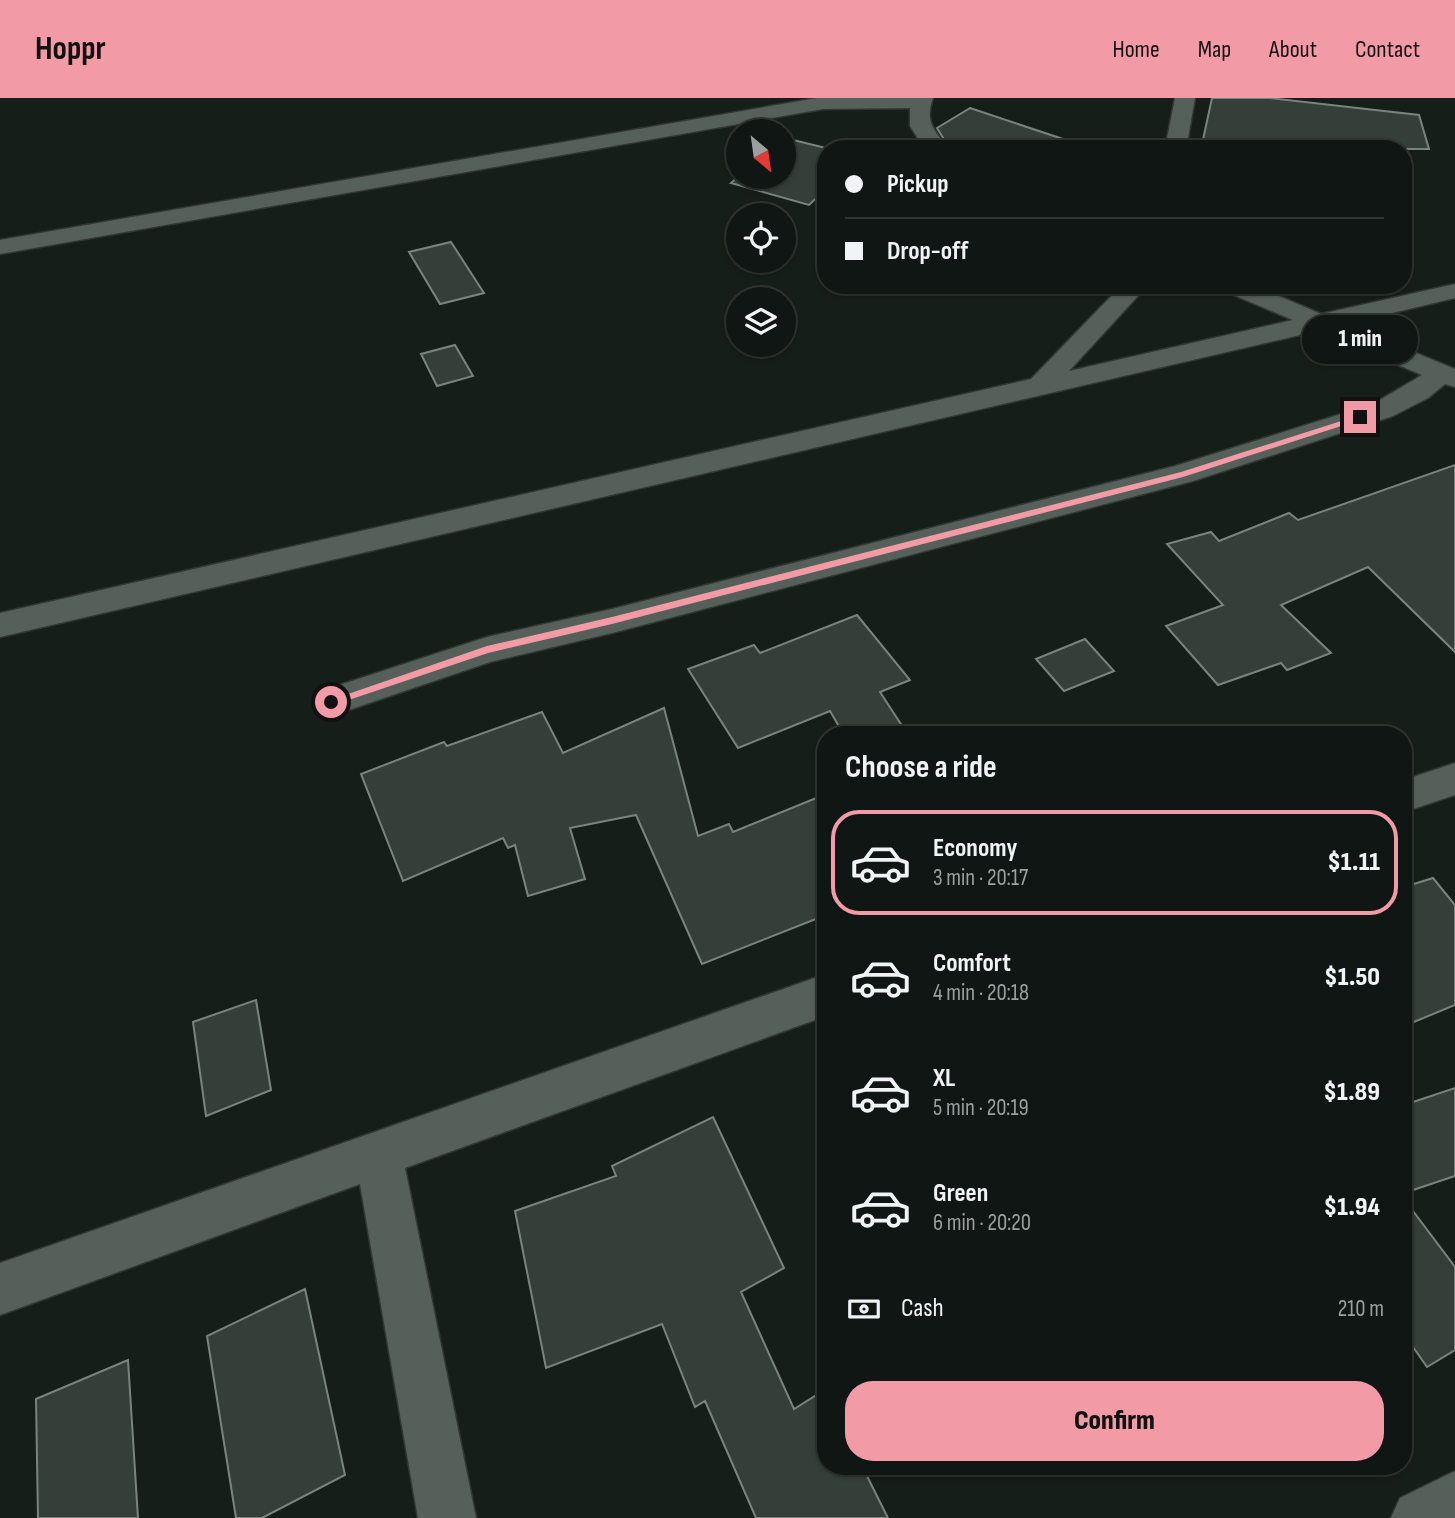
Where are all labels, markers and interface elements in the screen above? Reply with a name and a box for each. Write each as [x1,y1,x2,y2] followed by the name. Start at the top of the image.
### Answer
[35,29,106,69] text: Hoppr
[1112,35,1160,64] text: Home
[1198,35,1231,64] text: Map
[1269,35,1317,64] text: About
[1355,35,1420,64] text: Contact
[726,119,796,189] north arrow
[726,119,796,357] map controls
[887,169,949,200] text: Pickup
[726,203,796,273] button: locate
[887,236,968,267] text: Drop-off
[726,287,796,357] button: layers
[1302,316,1418,364] callout: 1 min
[1338,325,1382,353] text: 1 min
[1344,401,1376,433] route end
[315,686,347,718] route start
[845,748,997,787] text: Choose a ride
[849,831,912,894] icon: car
[933,833,1017,864] text: Economy
[1327,847,1380,878] text: $1.11
[933,864,1028,892] text: 3 min · 20:17
[849,946,912,1009] icon: car
[933,948,1011,979] text: Comfort
[1324,962,1380,993] text: $1.50
[933,979,1029,1007] text: 4 min · 20:18
[849,1061,912,1124] icon: car
[933,1063,955,1094] text: XL
[1324,1077,1380,1108] text: $1.89
[933,1094,1029,1122] text: 5 min · 20:19
[849,1176,912,1239] icon: car
[933,1178,988,1209] text: Green
[1324,1192,1380,1223] text: $1.94
[933,1209,1031,1237] text: 6 min · 20:20
[845,1290,883,1328] icon: cash
[901,1293,944,1324] text: Cash
[1338,1295,1384,1323] text: 210 m
[845,1381,1384,1461] button: Confirm

